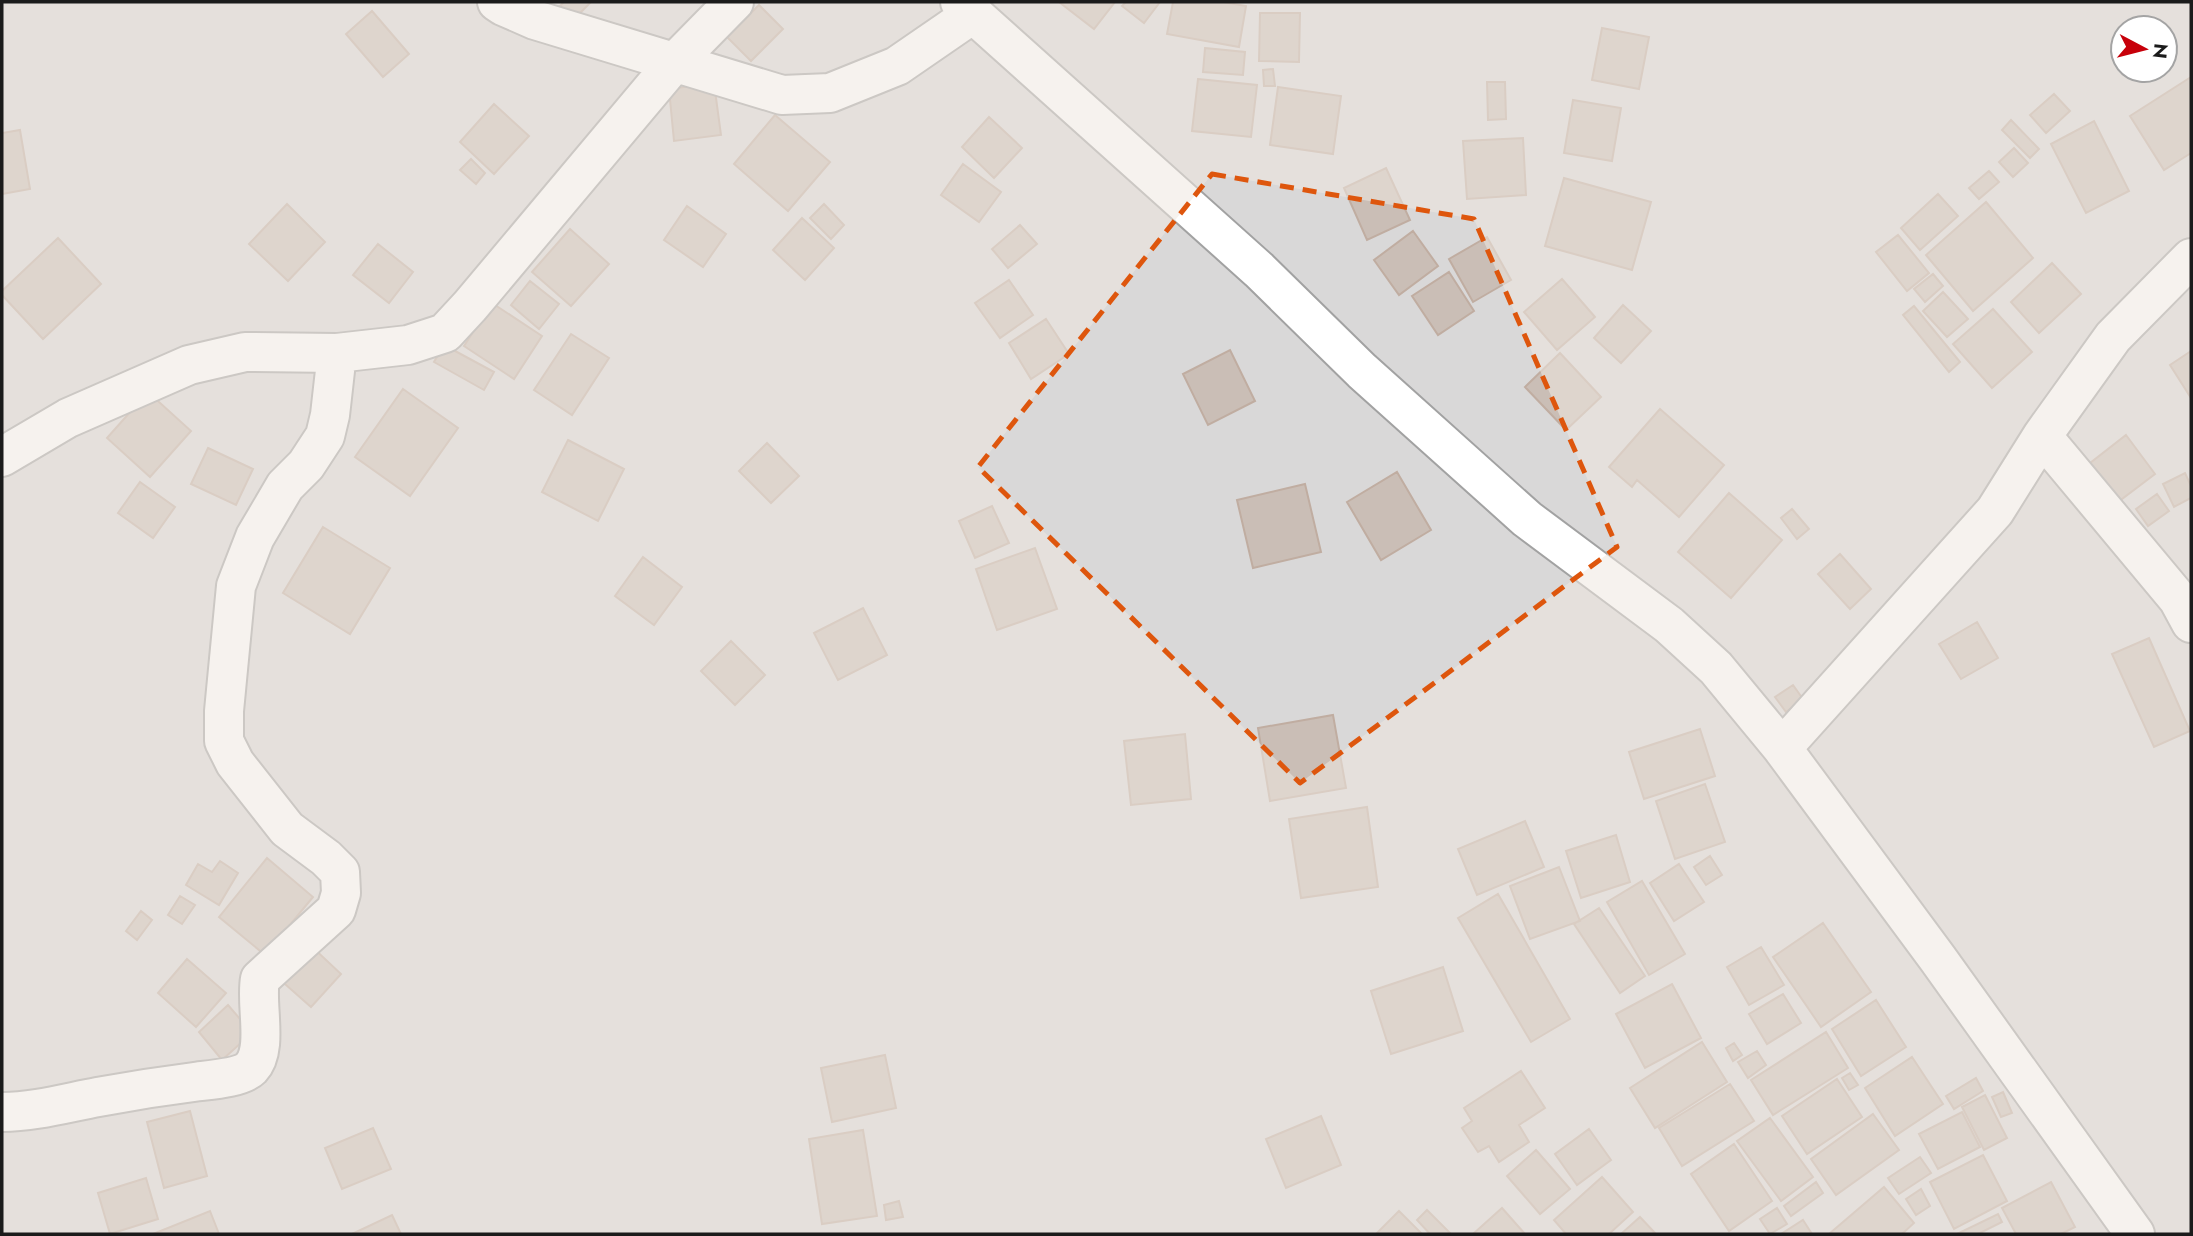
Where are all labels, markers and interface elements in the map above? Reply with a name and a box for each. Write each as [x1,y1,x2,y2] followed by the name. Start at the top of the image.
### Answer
[2109,14,2179,84] north arrow
[2146,42,2175,60] text: N

